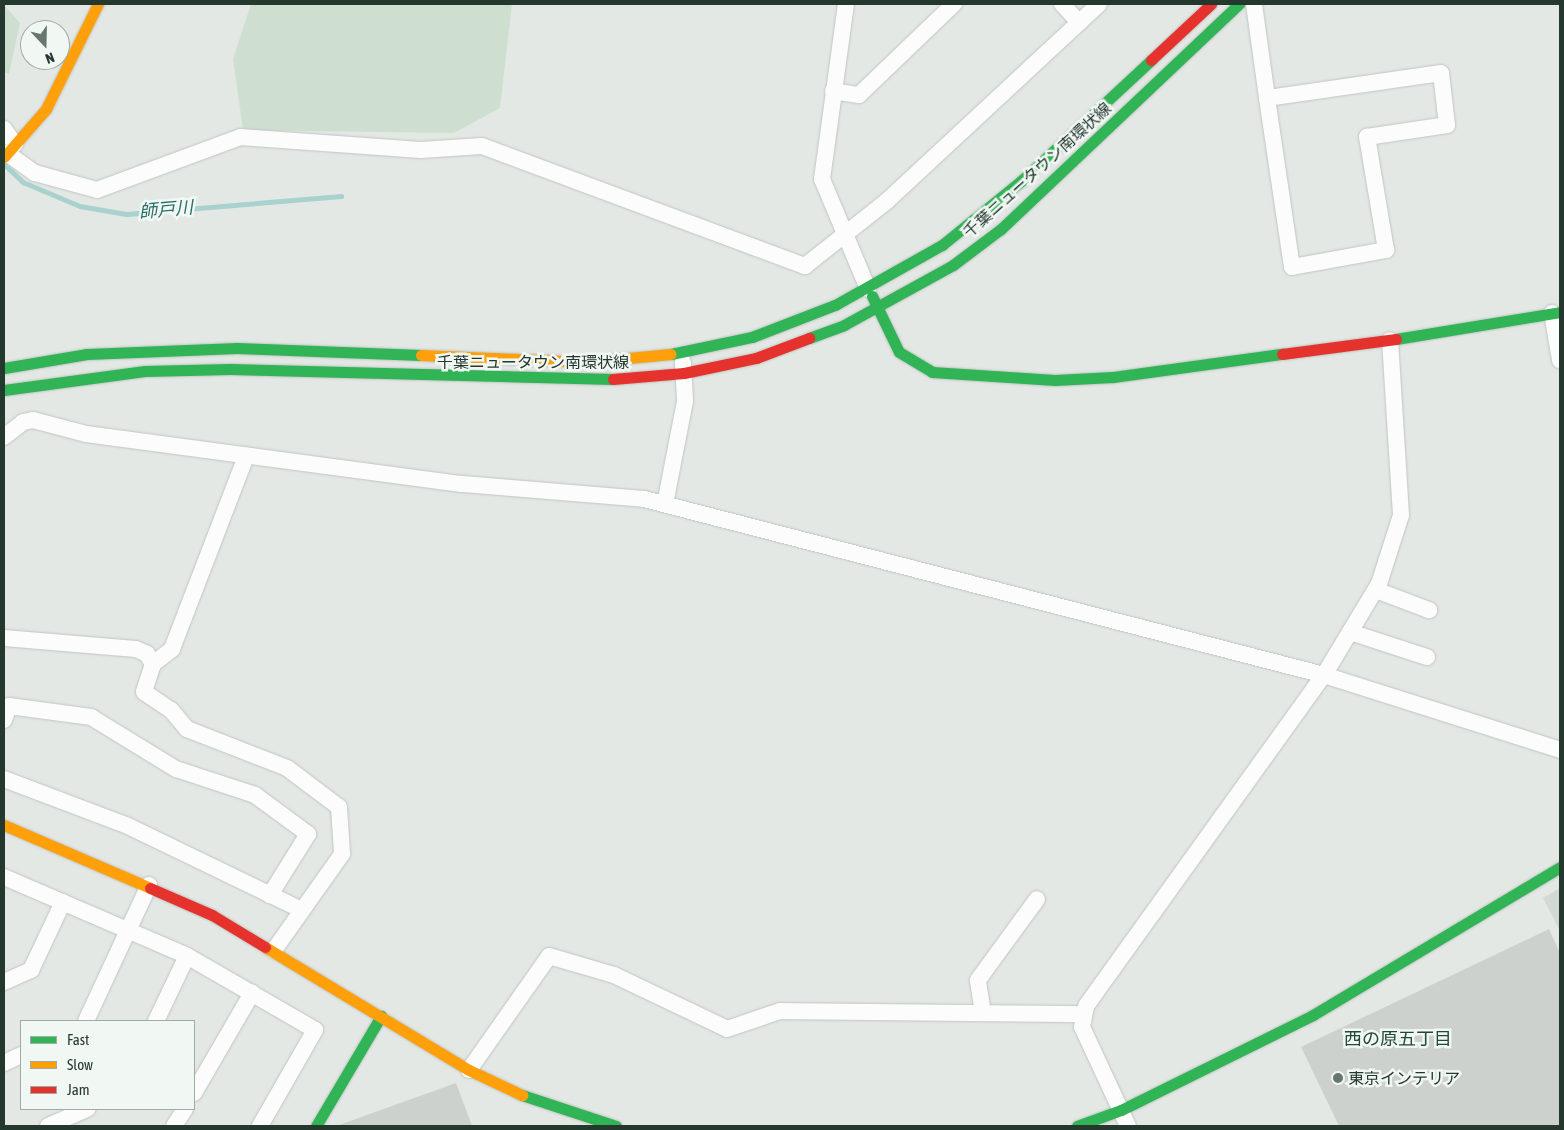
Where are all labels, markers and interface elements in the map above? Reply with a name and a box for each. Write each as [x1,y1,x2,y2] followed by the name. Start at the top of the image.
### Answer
[20,20,70,70] north arrow
[43,49,57,67] text: N
[959,99,1115,241] street label: 千葉ニュータウン南環状線
[138,197,194,223] water label: 師戸川
[437,352,629,372] street label: 千葉ニュータウン南環状線
[20,1020,195,1110] legend
[1344,1028,1452,1050] district label: 西の原五丁目
[67,1031,89,1048] text: Fast
[67,1056,93,1073] text: Slow
[1348,1068,1460,1088] place label: 東京インテリア
[1332,1072,1344,1084] marker: 東京インテリア
[67,1081,90,1098] text: Jam

